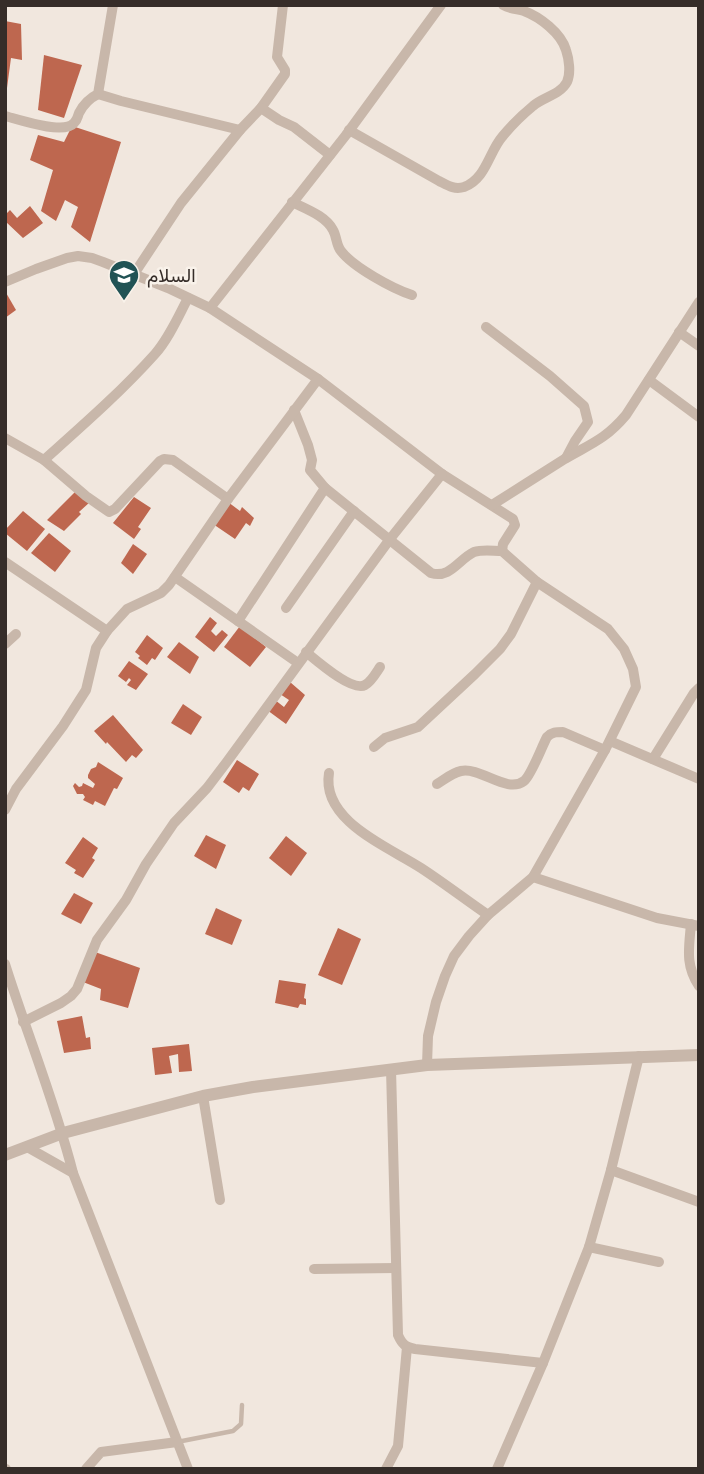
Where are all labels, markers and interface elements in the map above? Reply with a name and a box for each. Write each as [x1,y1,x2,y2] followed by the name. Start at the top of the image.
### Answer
[107,258,141,302] school or university icon: السلام
[147,264,196,288] place label: السلام

